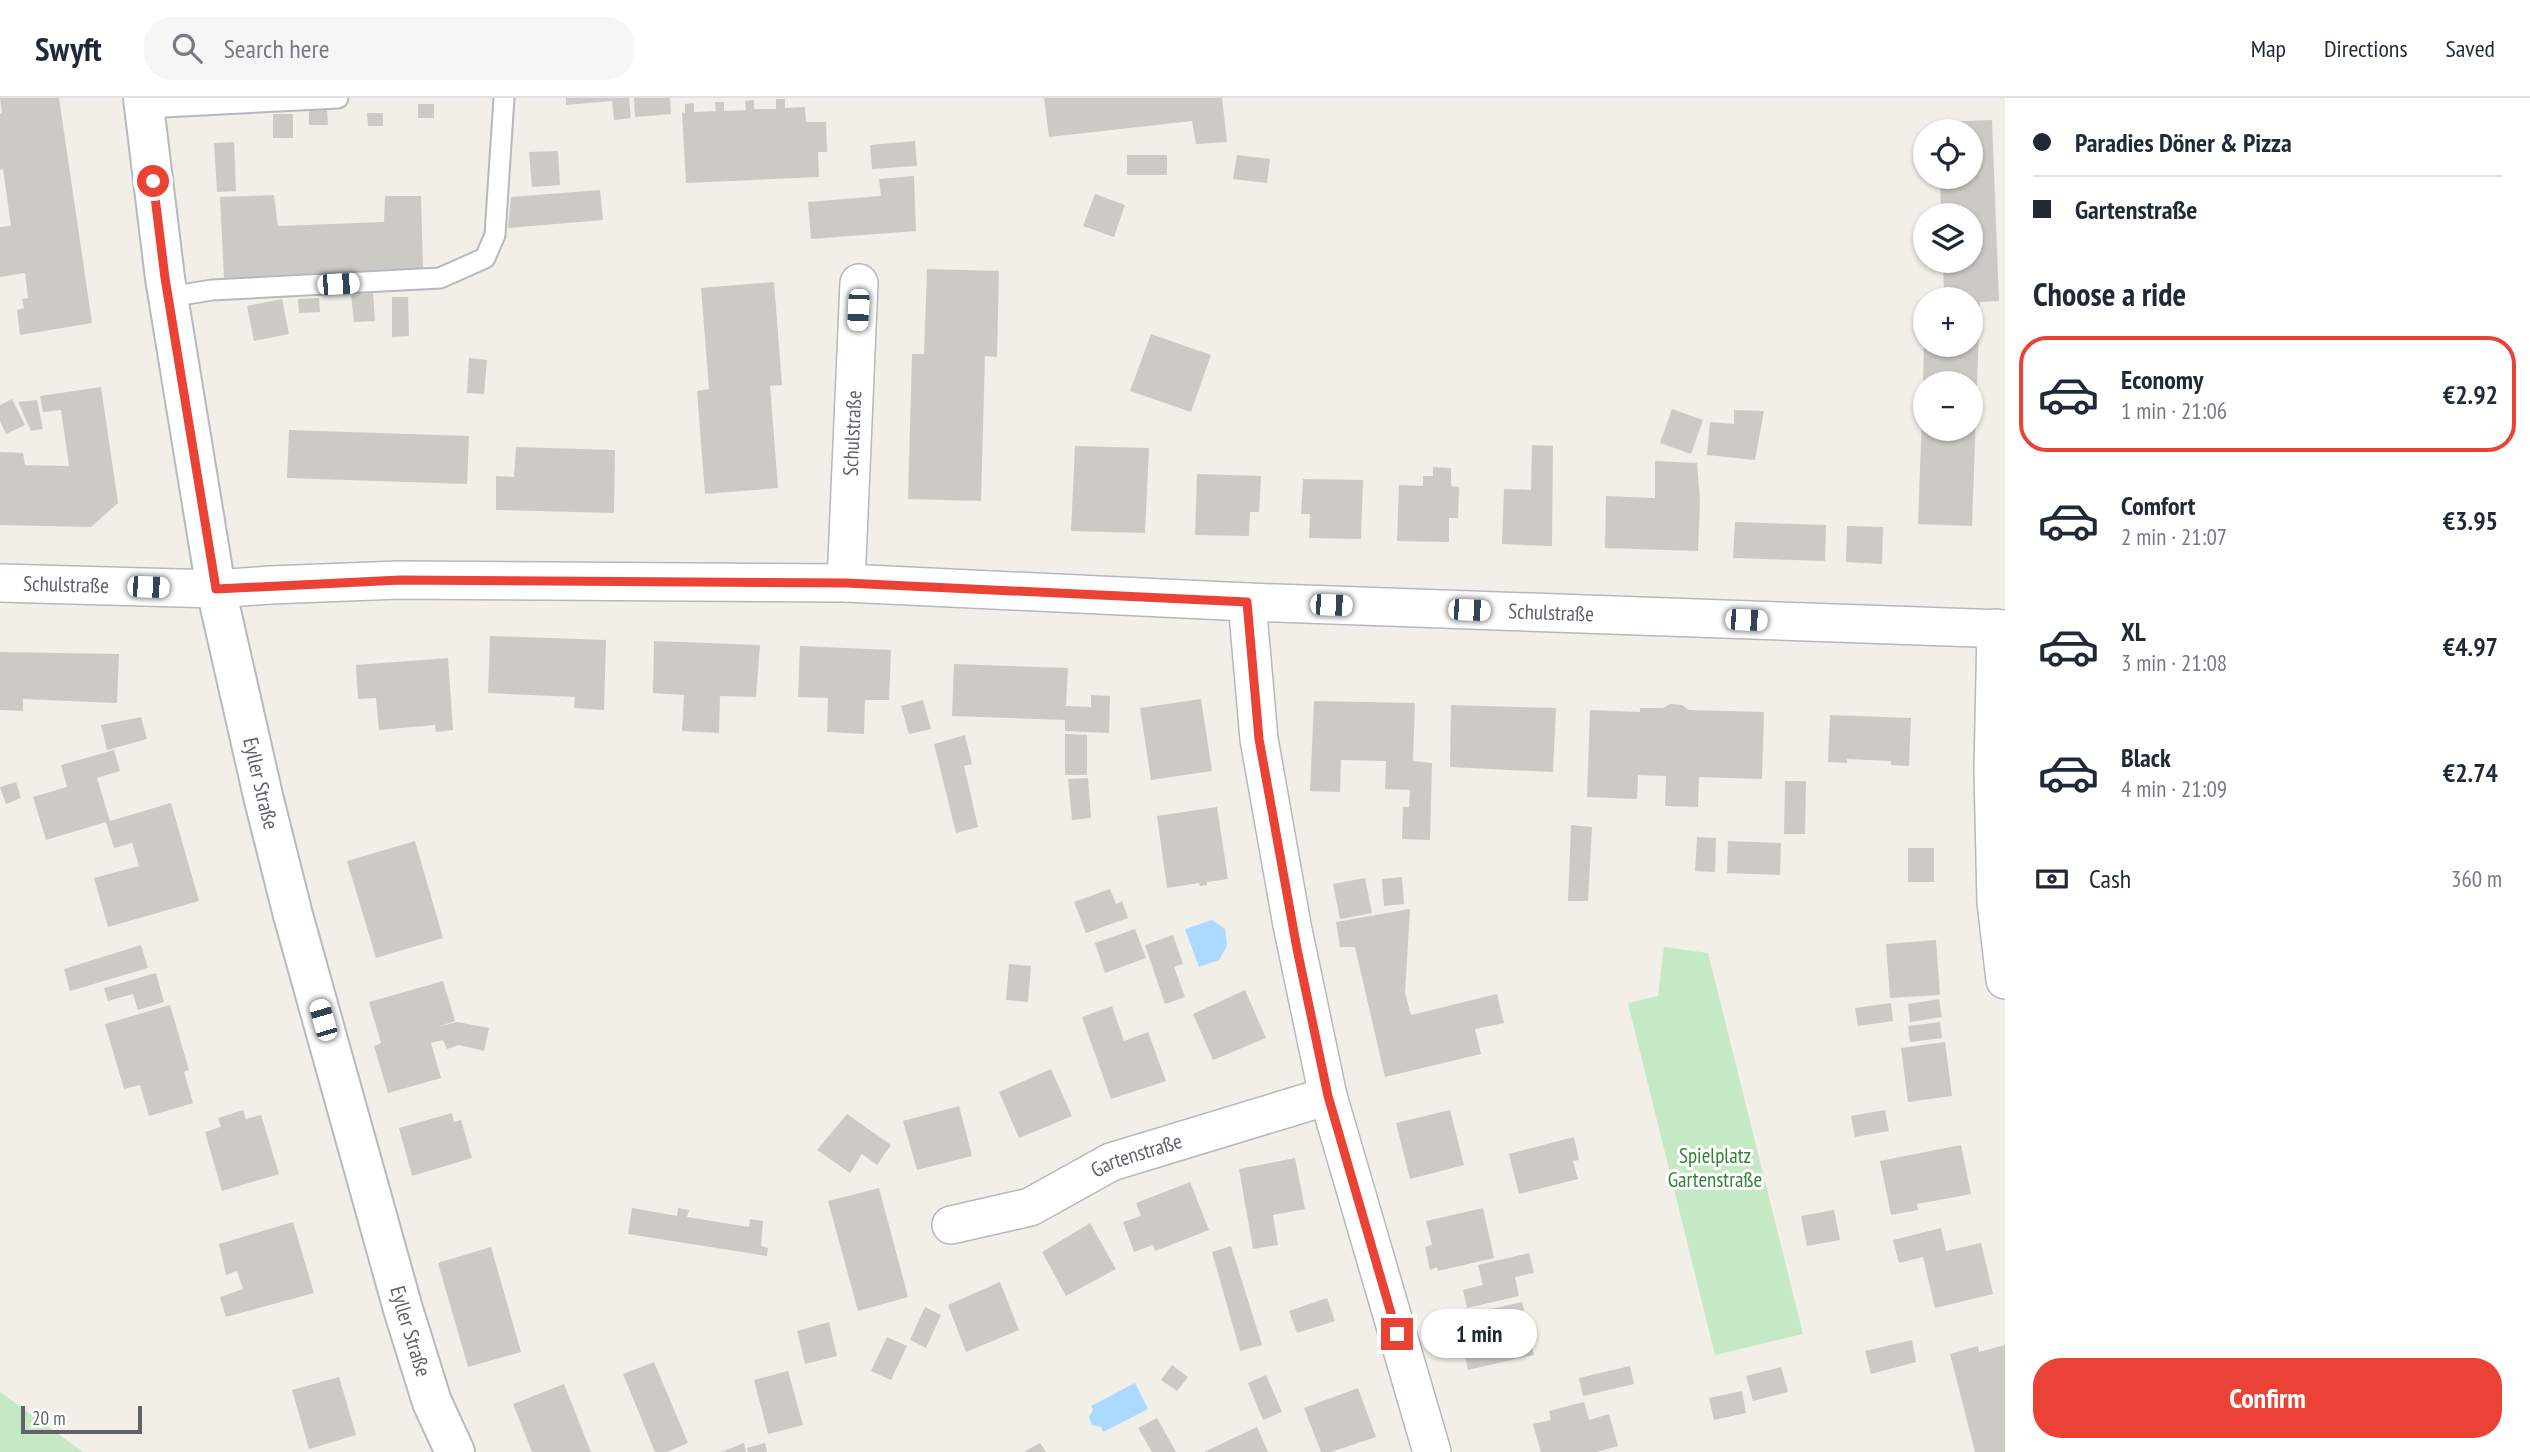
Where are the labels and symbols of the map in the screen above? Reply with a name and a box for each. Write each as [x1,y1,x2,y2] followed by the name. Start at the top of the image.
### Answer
[137,165,169,197] route start
[317,272,360,296] car
[847,288,870,332] car
[837,390,867,477] street label: Schulstraße
[23,570,109,599] street label: Schulstraße
[127,576,170,598] car
[1310,594,1353,616] car
[1508,597,1594,627] street label: Schulstraße
[1448,599,1491,621] car
[1725,609,1768,631] car
[237,735,285,832] street label: Eyller Straße
[308,997,339,1043] car
[1086,1127,1185,1184] street label: Gartenstraße
[1668,1142,1762,1193] park label: Spielplatz Gartenstraße
[384,1283,437,1380] street label: Eyller Straße
[1422,1310,1537,1358] callout: 1 min
[1381,1318,1413,1350] route end
[21,1403,142,1435] scale bar

